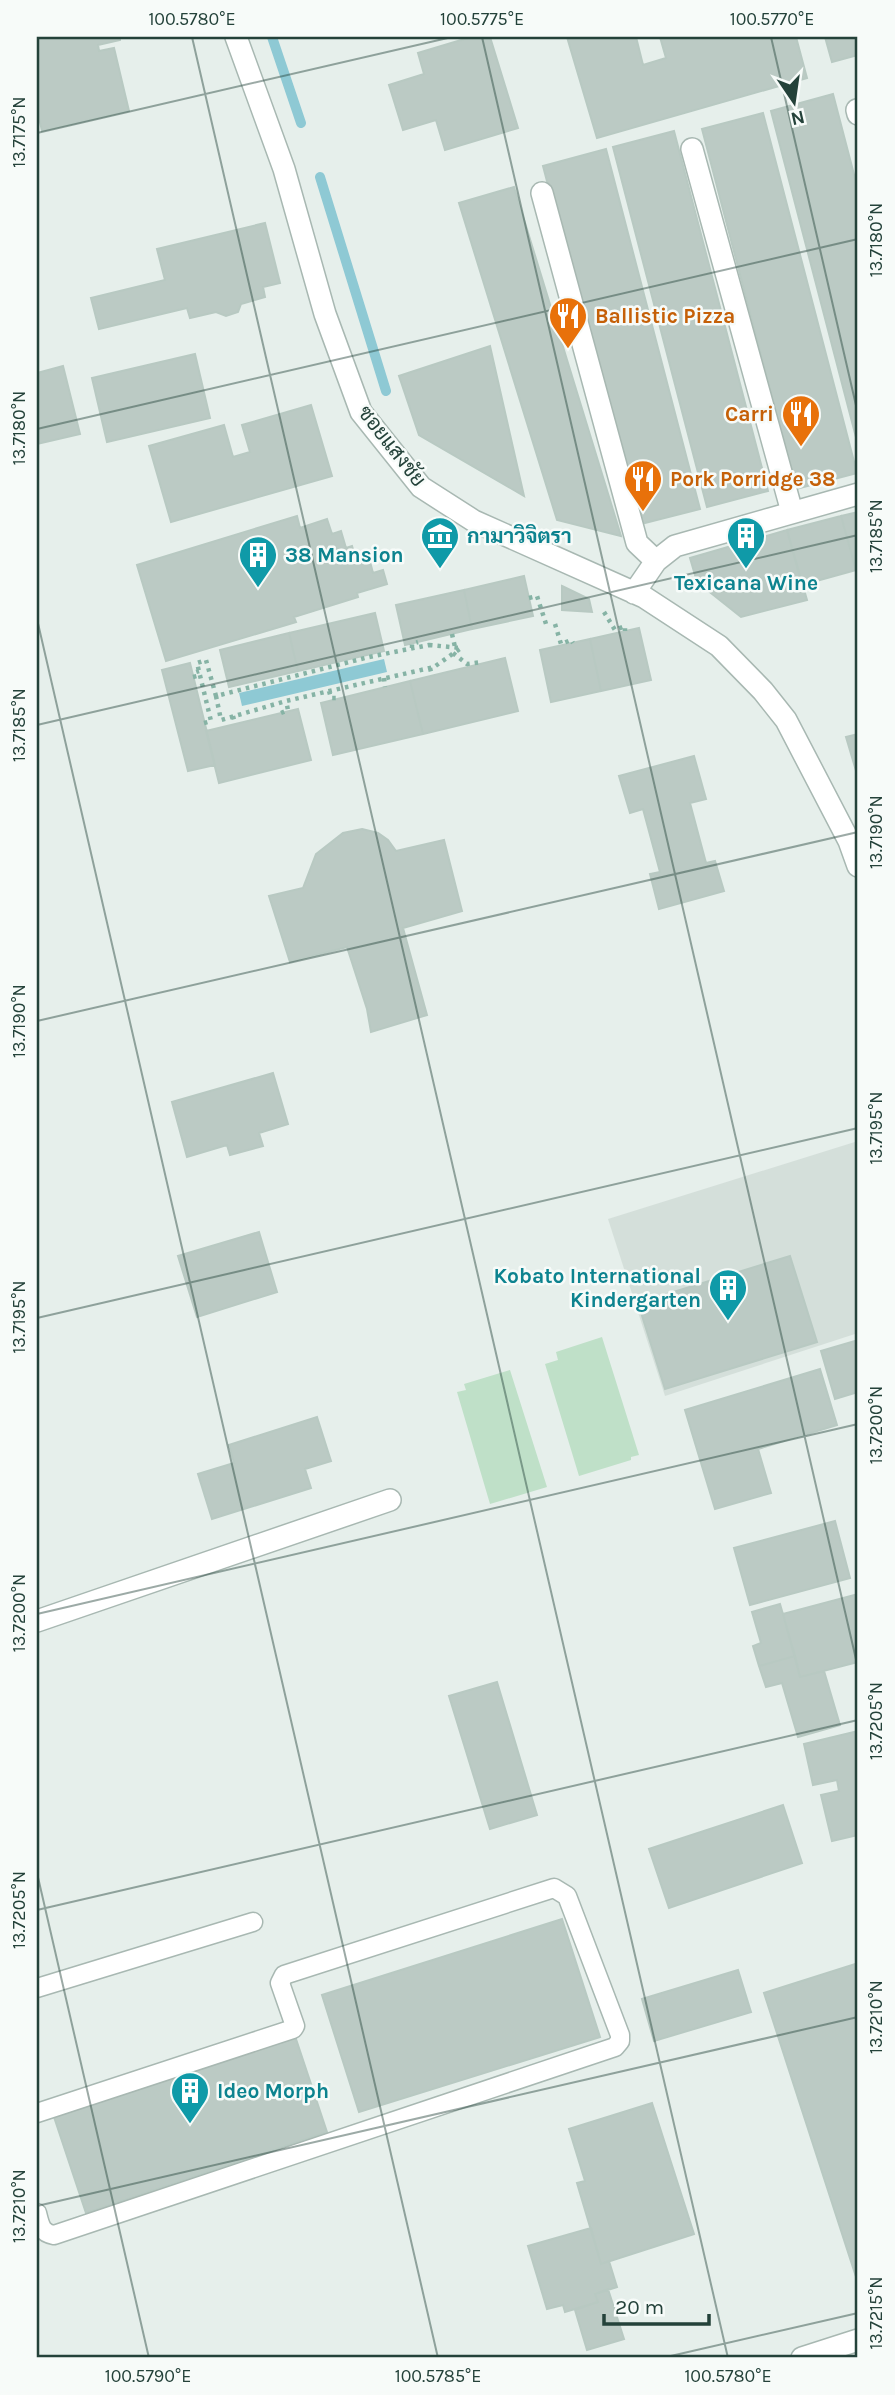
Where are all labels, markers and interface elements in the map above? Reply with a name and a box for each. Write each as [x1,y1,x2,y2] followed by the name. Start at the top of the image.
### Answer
[148,8,236,30] text: 100.5780°E
[440,8,524,30] text: 100.5775°E
[730,8,814,30] text: 100.5770°E
[758,66,828,136] north arrow
[8,96,30,168] text: 13.7175°N
[788,105,807,130] text: N
[865,203,887,277] text: 13.7180°N
[547,295,589,350] restaurant icon: Ballistic Pizza
[595,304,735,328] place label: Ballistic Pizza
[8,391,30,465] text: 13.7180°N
[780,393,822,448] restaurant icon: Carri
[353,401,431,491] street label: ซอยแสงชัย
[725,402,774,426] place label: Carri
[622,458,664,513] restaurant icon: Pork Porridge 38
[670,467,836,491] place label: Pork Porridge 38
[865,499,887,573] text: 13.7185°N
[419,515,461,570] museum icon: กามาวิจิตรา
[725,515,767,570] building icon: Texicana Wine
[467,524,572,548] place label: กามาวิจิตรา
[237,534,279,589] building icon: 38 Mansion
[285,543,404,567] place label: 38 Mansion
[674,571,818,595] place label: Texicana Wine
[8,688,30,762] text: 13.7185°N
[865,795,887,869] text: 13.7190°N
[8,984,30,1058] text: 13.7190°N
[865,1091,887,1165] text: 13.7195°N
[493,1264,701,1312] place label: Kobato International Kindergarten
[707,1267,749,1322] building icon: Kobato International Kindergarten
[8,1280,30,1354] text: 13.7195°N
[865,1386,887,1464] text: 13.7200°N
[8,1574,30,1652] text: 13.7200°N
[865,1682,887,1760] text: 13.7205°N
[8,1871,30,1949] text: 13.7205°N
[865,1980,887,2054] text: 13.7210°N
[169,2070,211,2125] building icon: Ideo Morph
[217,2079,329,2103] place label: Ideo Morph
[8,2169,30,2243] text: 13.7210°N
[865,2276,887,2350] text: 13.7215°N
[604,2283,710,2327] scale bar
[615,2295,664,2319] text: 20 m
[105,2365,191,2387] text: 100.5790°E
[395,2365,481,2387] text: 100.5785°E
[684,2365,772,2387] text: 100.5780°E

